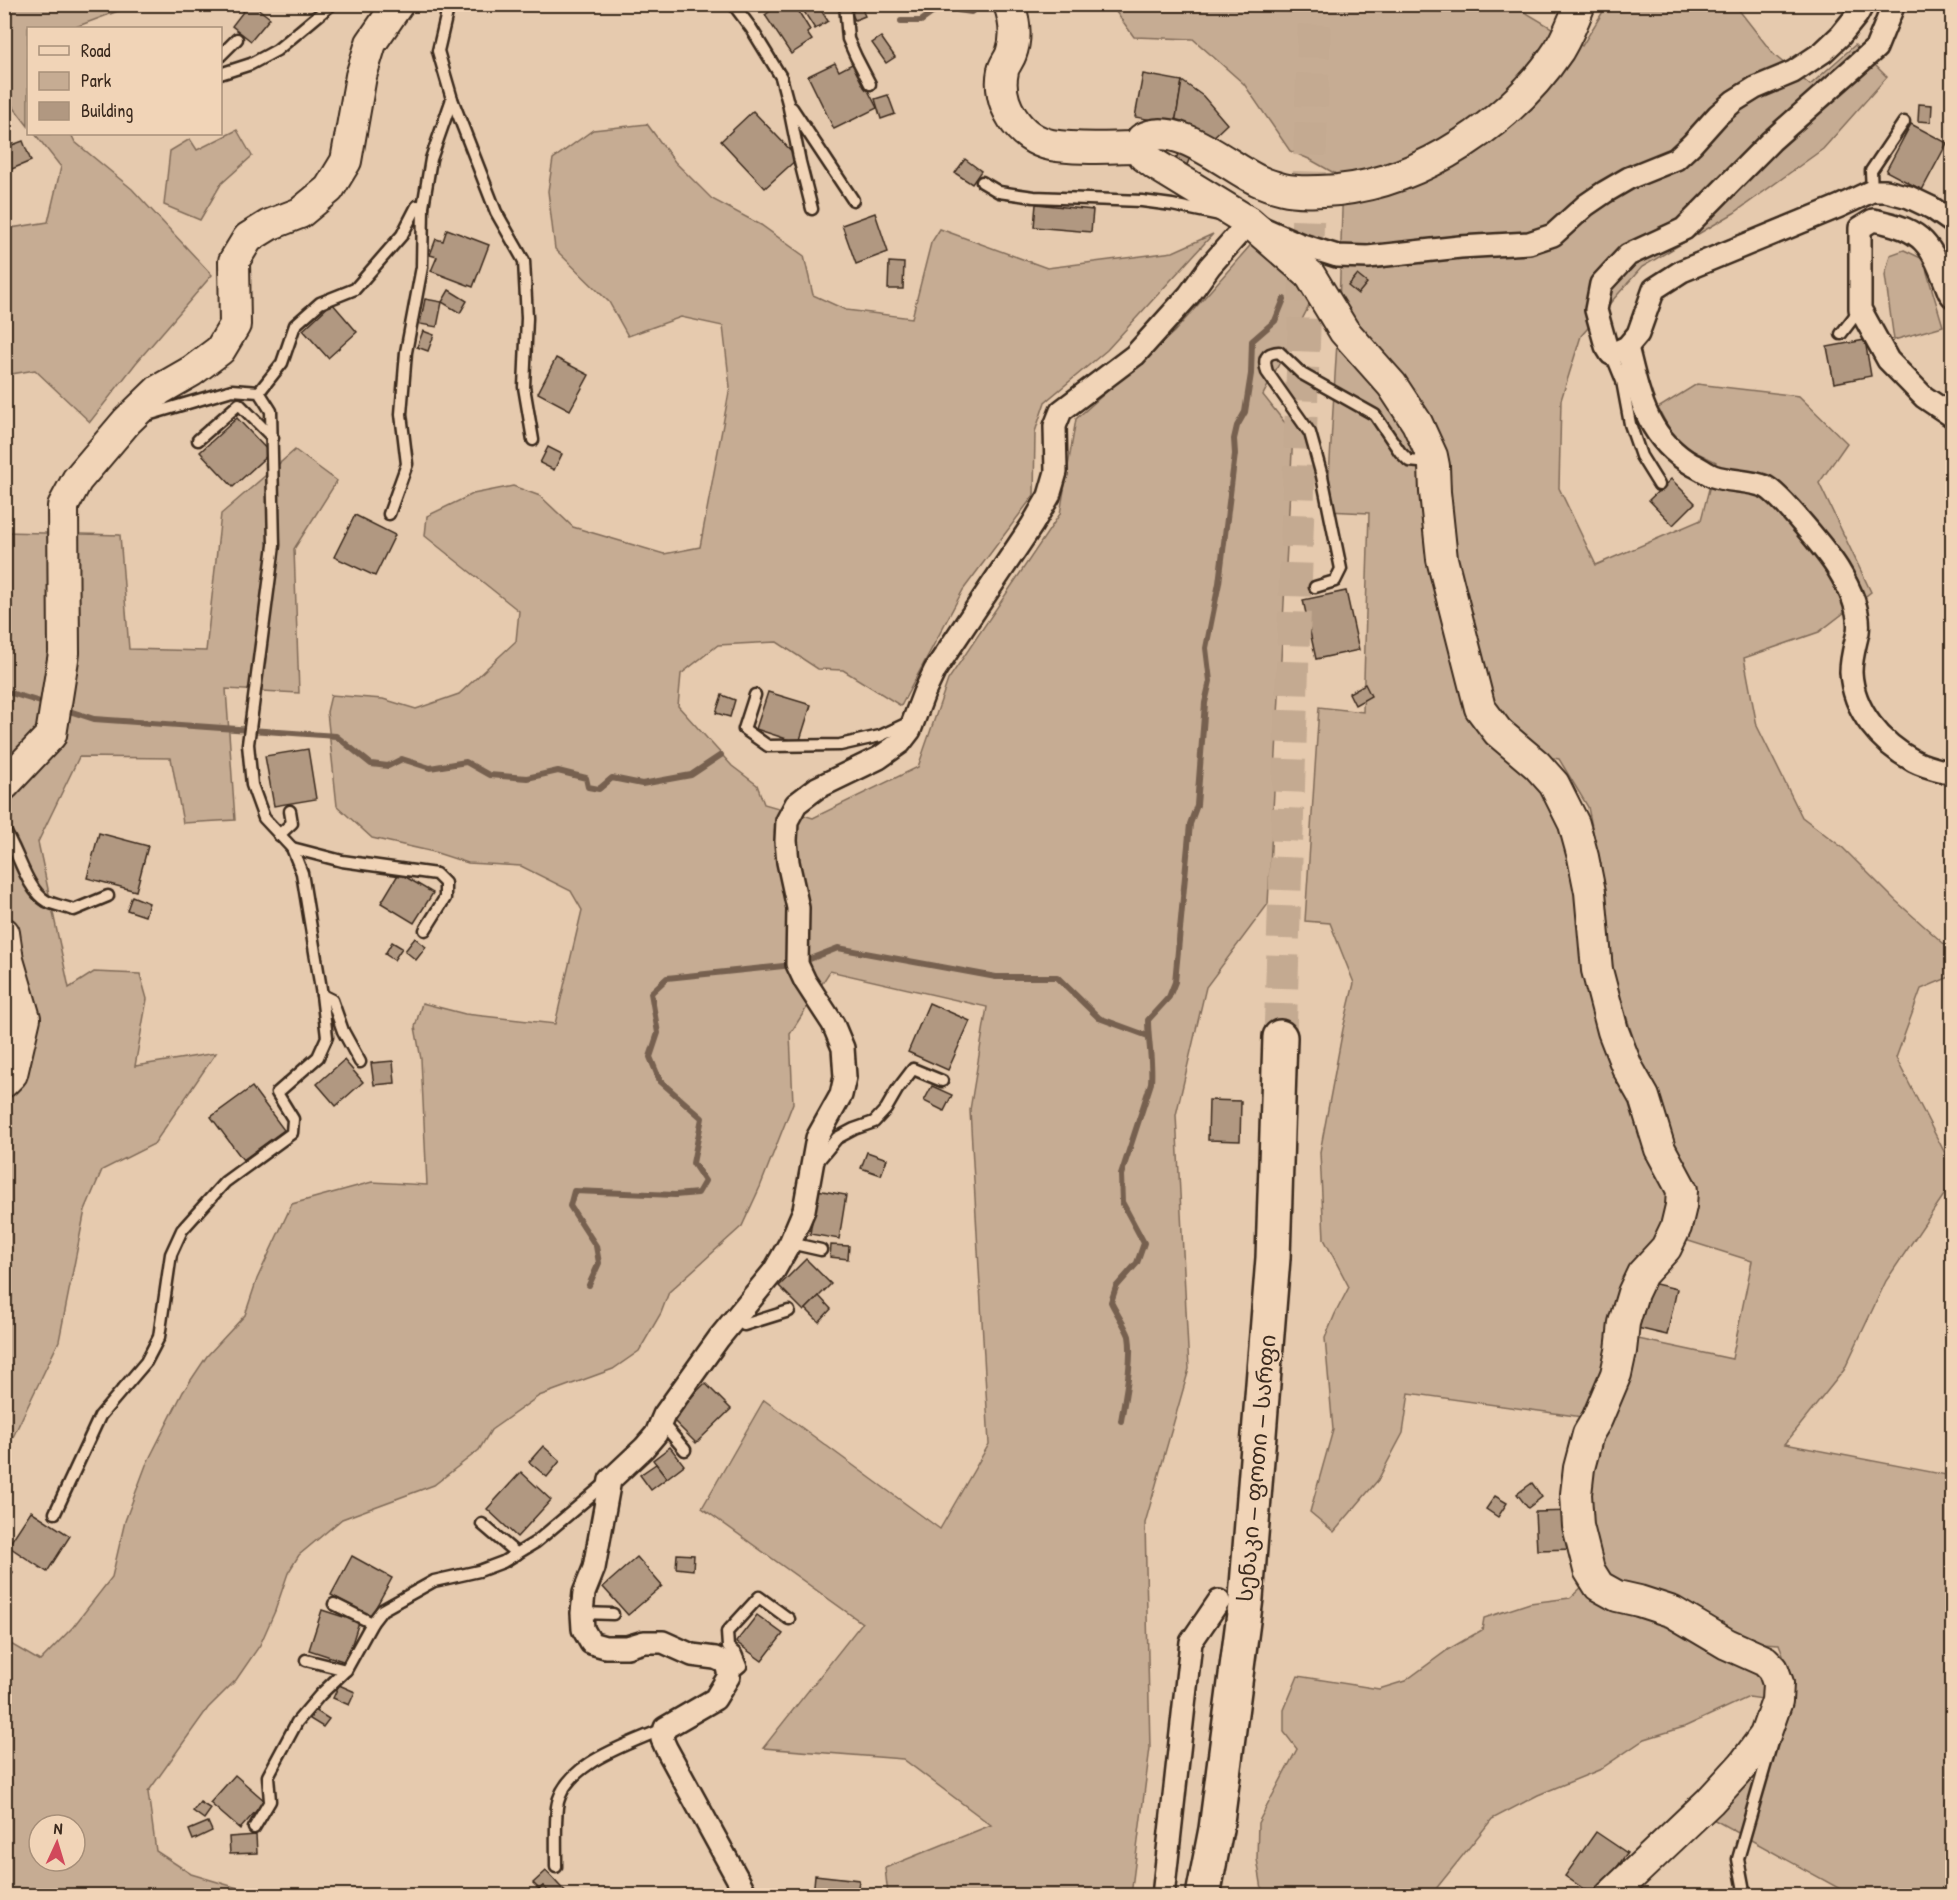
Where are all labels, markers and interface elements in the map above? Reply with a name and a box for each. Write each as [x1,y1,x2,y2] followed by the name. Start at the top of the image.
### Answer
[27,27,222,135] legend
[81,38,111,63] text: Road
[81,68,112,93] text: Park
[81,98,133,123] text: Building
[1229,1333,1283,1603] street label: სენაკი — ფოთი — სარფი
[27,1813,87,1873] north arrow
[53,1817,64,1839] text: N

